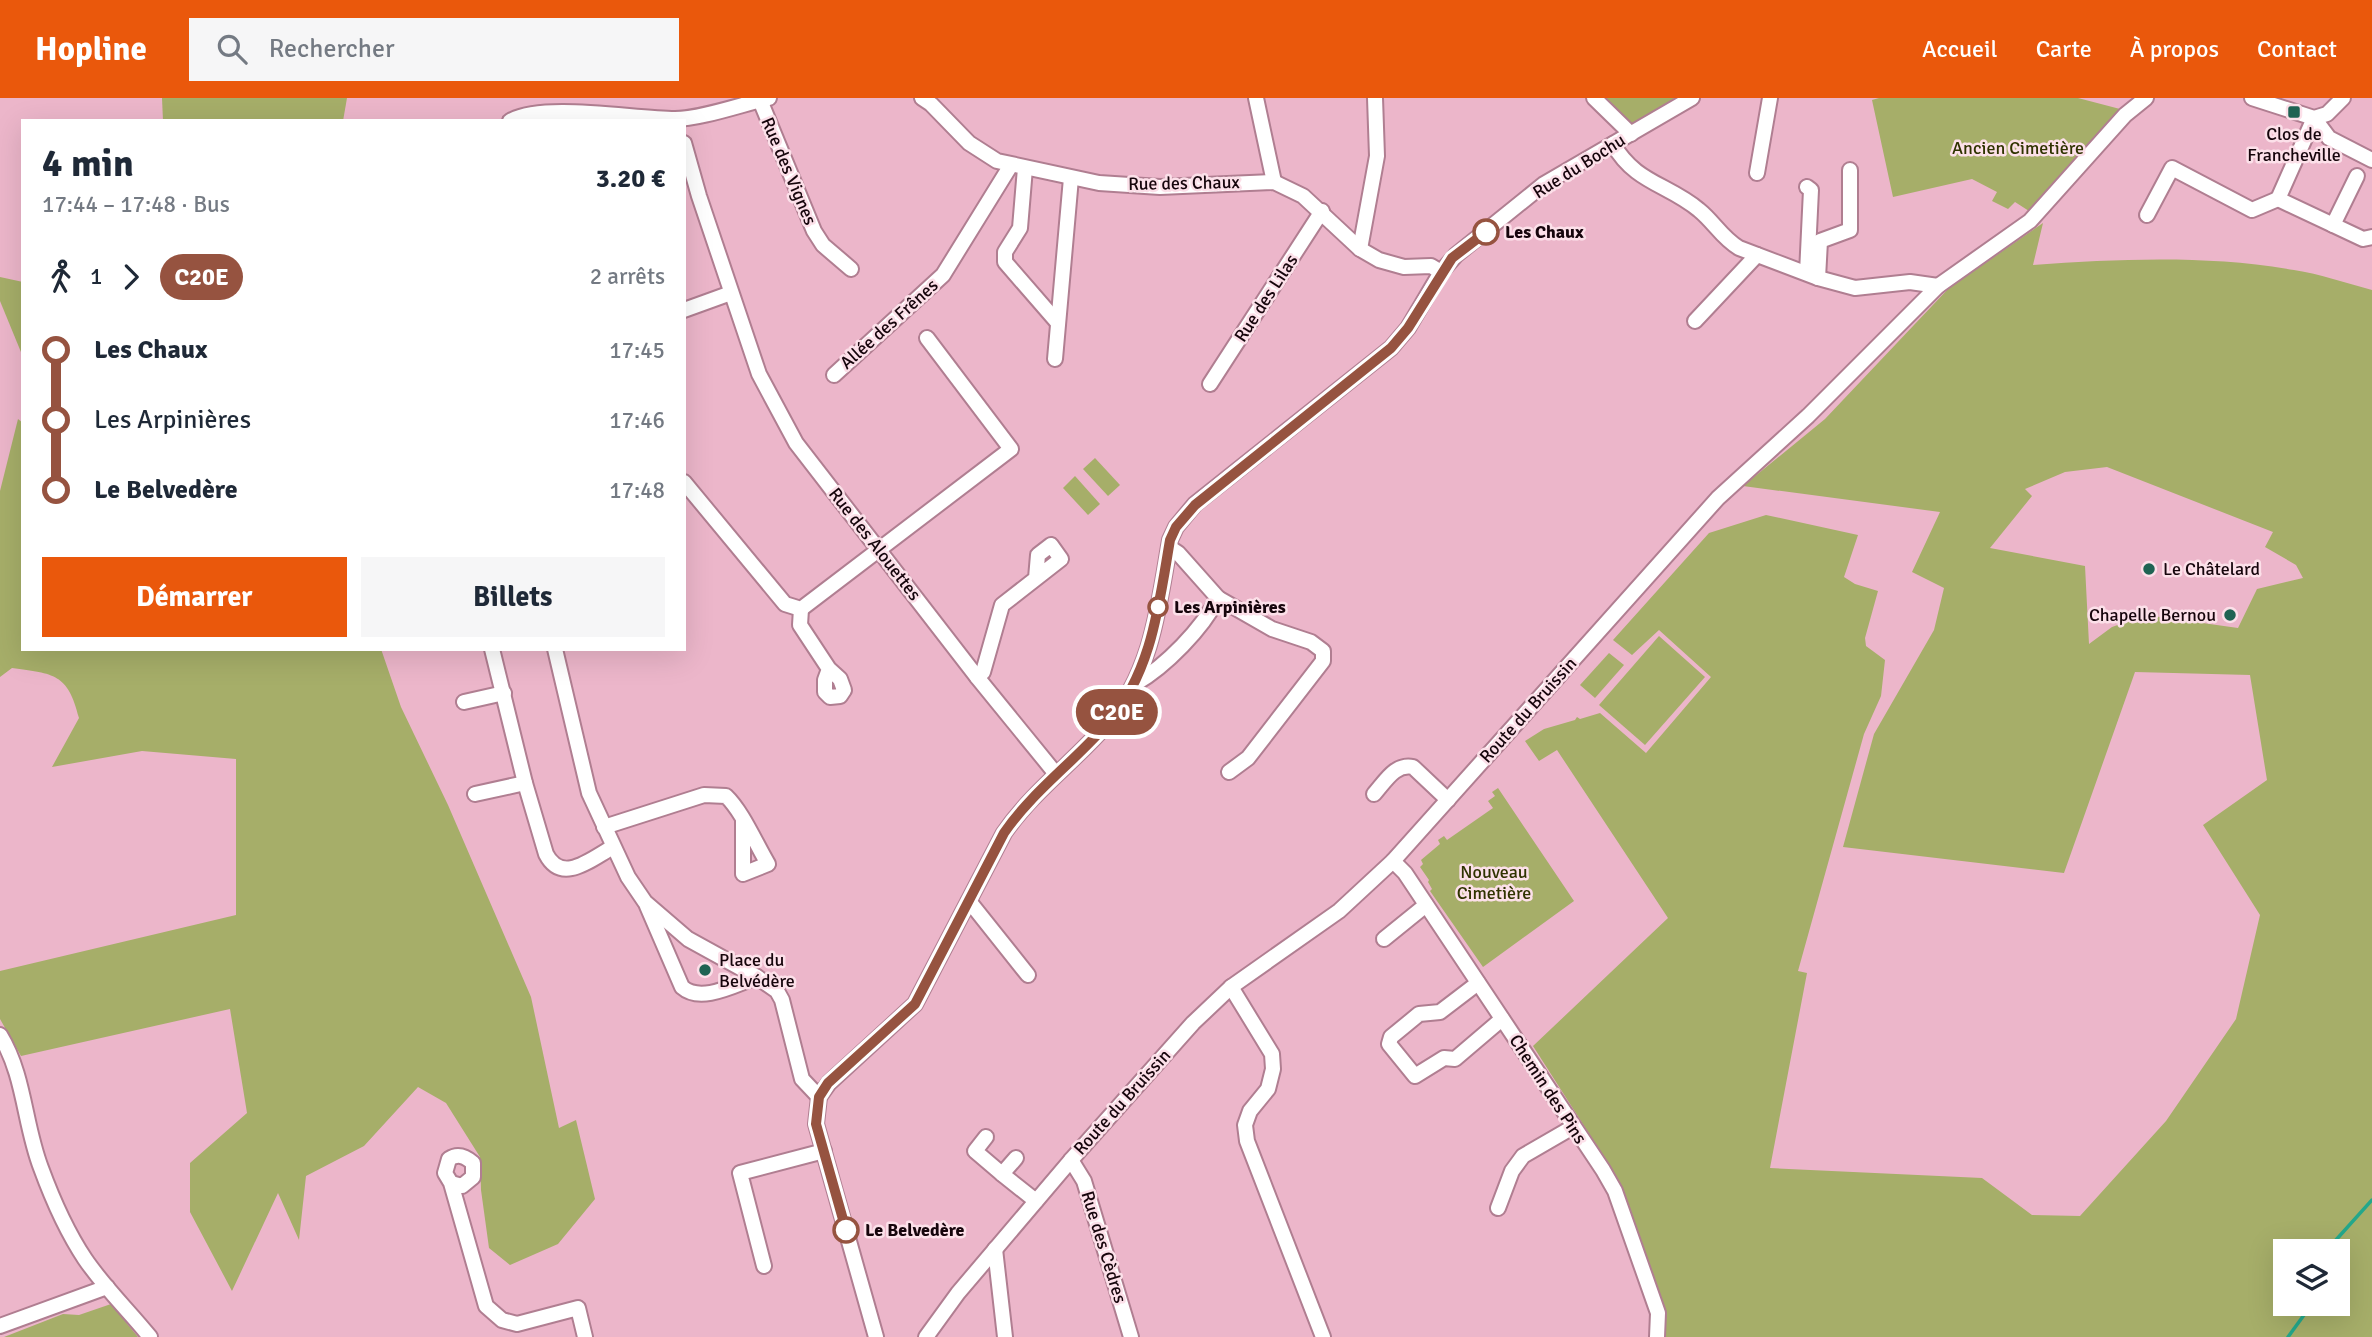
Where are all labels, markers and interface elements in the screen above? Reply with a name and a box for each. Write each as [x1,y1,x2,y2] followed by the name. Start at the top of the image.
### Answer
[189,18,679,81] search box
[35,29,147,70] text: Hopline
[213,30,251,68] icon: search
[269,33,395,65] text: Rechercher
[1922,34,1998,64] text: Accueil
[2036,34,2092,64] text: Carte
[2130,34,2219,64] text: À propos
[2257,34,2337,64] text: Contact
[2286,104,2302,120] marker: Clos de Francheville
[756,114,822,228] street label: Rue des Vignes
[2247,123,2341,166] place label: Clos de Francheville
[1529,129,1629,203] street label: Rue du Bochu
[1952,137,2084,159] park label: Ancien Cimetière
[42,140,134,187] text: 4 min
[596,163,665,195] text: 3.20 €
[1128,171,1241,195] street label: Rue des Chaux
[42,190,230,219] text: 17:44 – 17:48 · Bus
[1473,219,1499,245] marker: Les Chaux
[1505,221,1584,243] place label: Les Chaux
[1230,250,1302,346] street label: Rue des Lilas
[42,258,80,296] icon: walk
[112,258,150,296] icon: forward
[90,262,102,291] text: 1
[174,262,229,292] text: C20E
[590,262,665,291] text: 2 arrêts
[835,274,943,374] street label: Allée des Frênes
[94,334,208,366] text: Les Chaux
[609,336,665,365] text: 17:45
[94,404,251,436] text: Les Arpinières
[609,406,665,435] text: 17:46
[94,474,238,506] text: Le Belvedère
[609,476,665,505] text: 17:48
[824,483,926,605] street label: Rue des Alouettes
[42,557,347,637] button: Démarrer
[361,557,665,637] button: Billets
[2163,558,2260,580] place label: Le Châtelard
[2141,561,2157,577] marker: Le Châtelard
[1174,596,1286,618] place label: Les Arpinières
[1148,597,1168,617] marker: Les Arpinières
[2089,604,2216,626] place label: Chapelle Bernou
[2222,607,2238,623] marker: Chapelle Bernou
[1475,653,1581,767] street label: Route du Bruissin
[1068,689,1166,735] line badge: C20E
[1090,697,1144,727] text: C20E
[1457,861,1531,904] park label: Nouveau Cimetière
[719,949,795,992] place label: Place du Belvédère
[697,962,713,978] marker: Place du Belvédère
[1505,1030,1592,1148] street label: Chemin des Pins
[1069,1045,1175,1159] street label: Route du Bruissin
[1077,1188,1132,1306] street label: Rue des Cèdres
[833,1217,859,1243] marker: Le Belvedère
[865,1219,965,1241] place label: Le Belvedère
[2273,1239,2350,1316] map controls
[2273,1239,2350,1316] button: layers

